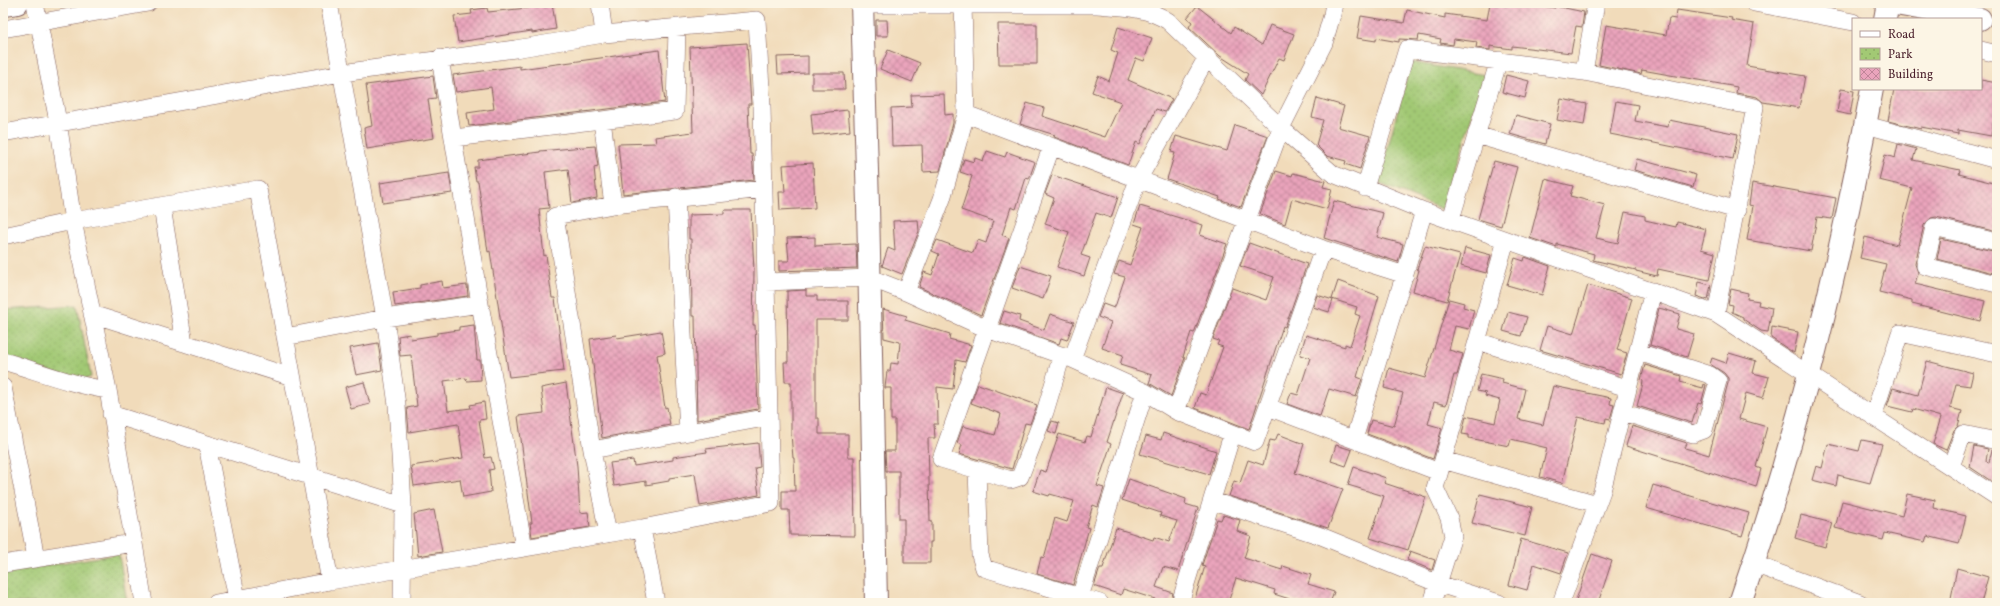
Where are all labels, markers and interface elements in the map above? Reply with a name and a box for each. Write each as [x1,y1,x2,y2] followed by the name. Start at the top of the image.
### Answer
[1852,18,1982,90] legend
[1888,27,1915,43] text: Road
[1888,47,1913,63] text: Park
[1888,67,1933,83] text: Building

